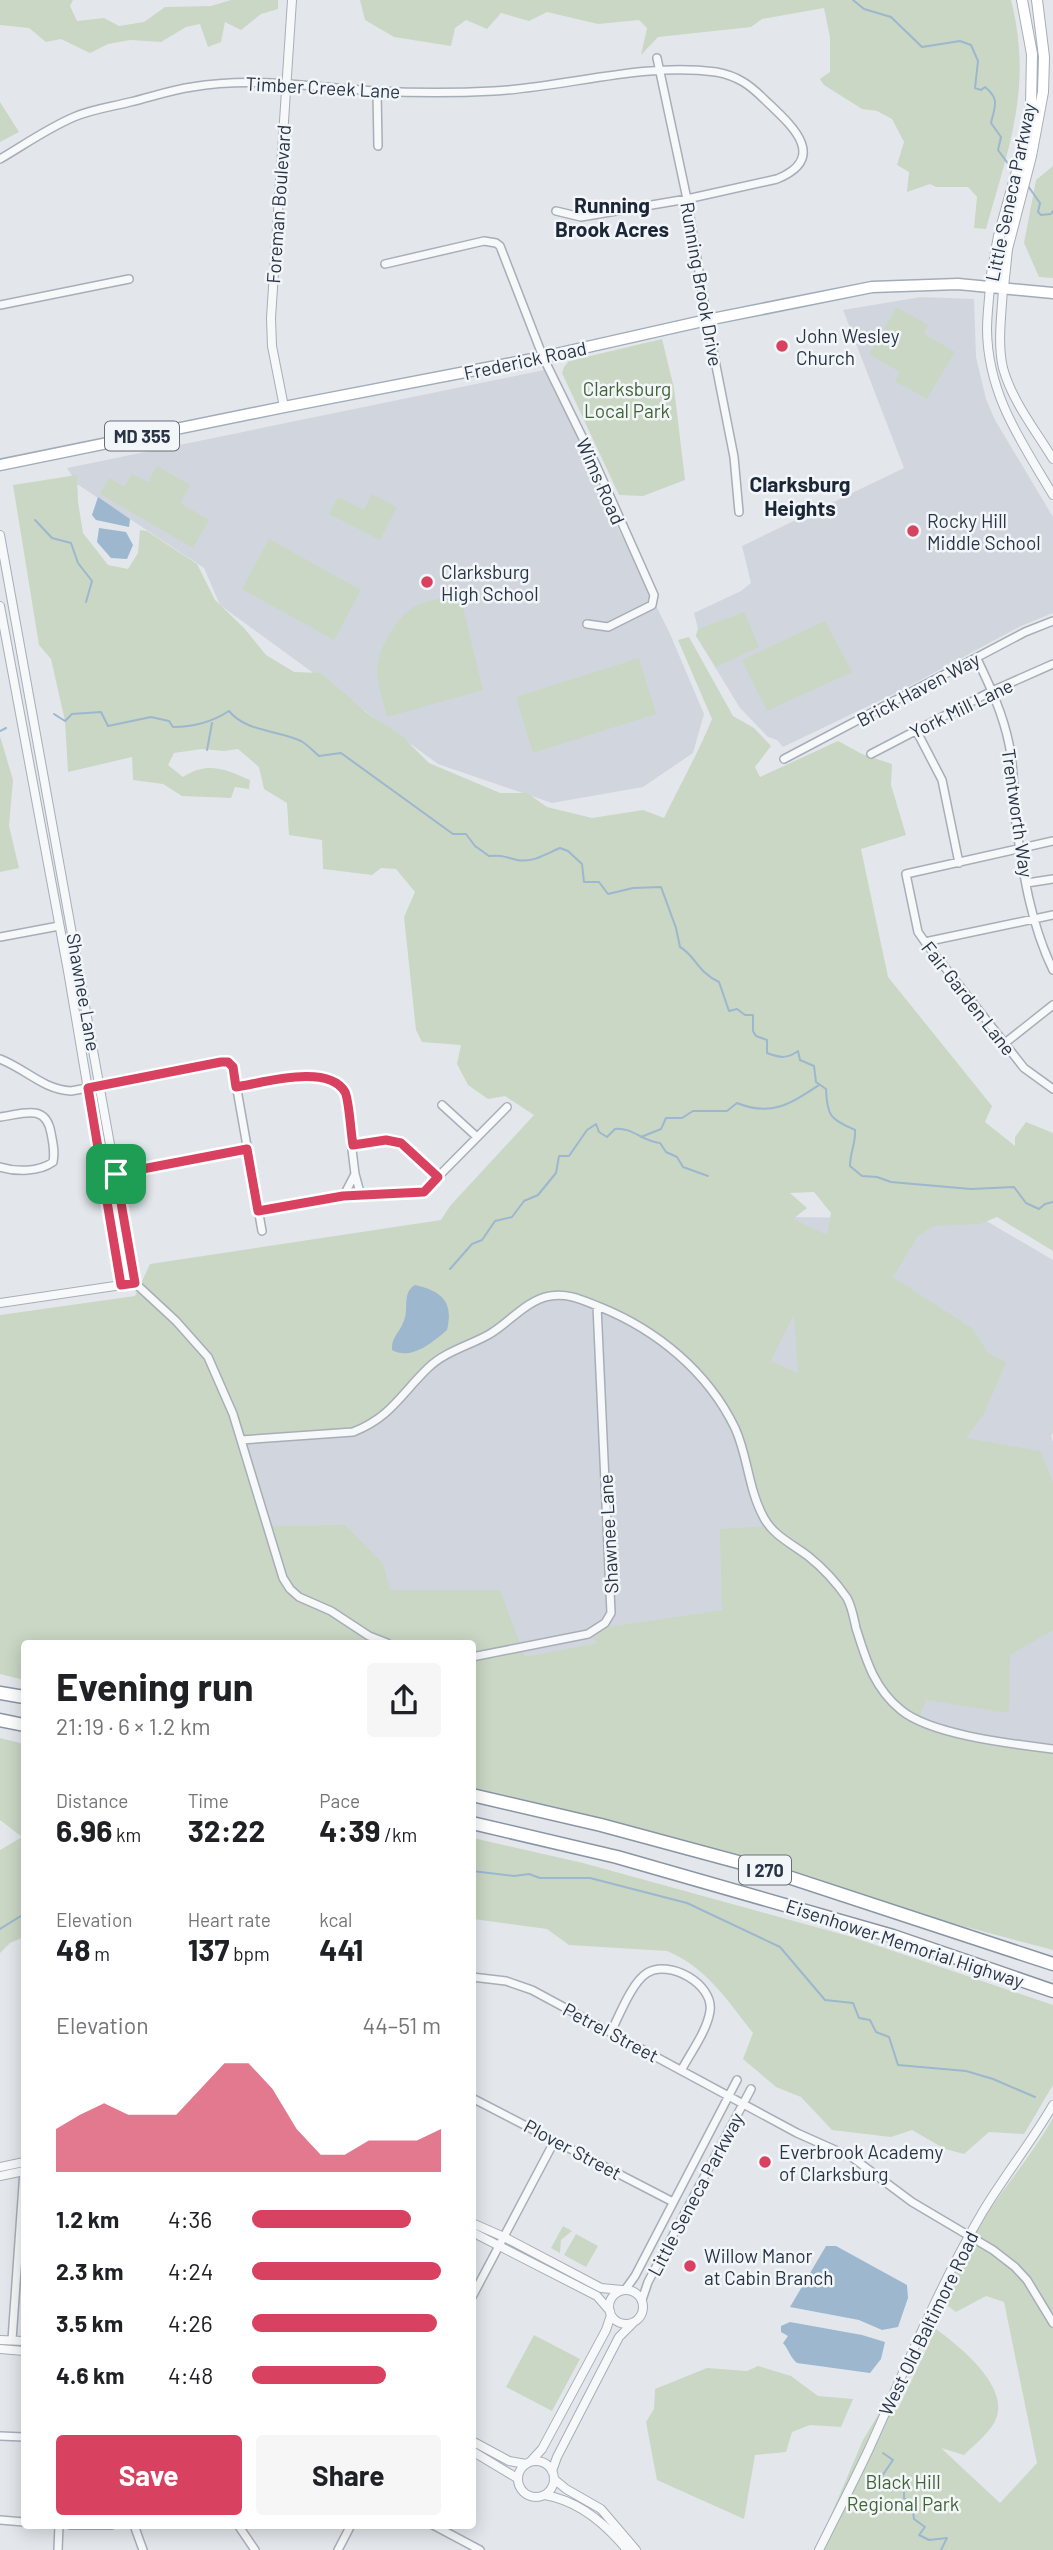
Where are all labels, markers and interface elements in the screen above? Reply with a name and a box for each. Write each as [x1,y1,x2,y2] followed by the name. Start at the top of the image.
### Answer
[245,71,401,103] street label: Timber Creek Lane
[980,100,1040,283] street label: Little Seneca Parkway
[261,124,295,284] street label: Foreman Boulevard
[555,192,669,241] district label: Running Brook Acres
[676,200,728,368] street label: Running Brook Drive
[796,324,900,369] place label: John Wesley Church
[461,336,589,384] street label: Frederick Road
[774,338,790,354] marker: John Wesley Church
[583,377,671,422] park label: Clarksburg Local Park
[105,422,179,450] road number: MD 355
[572,434,630,528] street label: Wims Road
[749,471,851,520] district label: Clarksburg Heights
[927,509,1041,554] place label: Rocky Hill Middle School
[905,523,921,539] marker: Rocky Hill Middle School
[441,560,539,605] place label: Clarksburg High School
[419,574,435,590] marker: Clarksburg High School
[853,647,984,731] street label: Brick Haven Way
[906,673,1016,743] street label: York Mill Lane
[998,747,1038,879] street label: Trentworth Way
[62,931,106,1053] street label: Shawnee Lane
[917,936,1021,1060] street label: Fair Garden Lane
[86,1144,146,1204] pin
[97,1155,135,1193] icon: arrive
[593,1474,623,1594] street label: Shawnee Lane
[56,1663,254,1709] text: Evening run
[367,1663,441,1737] button: share
[56,1712,211,1740] text: 21:19 · 6 × 1.2 km
[56,1789,128,1812] text: Distance
[188,1789,229,1812] text: Time
[319,1789,360,1812] text: Pace
[56,1812,112,1848] text: 6.96
[188,1812,265,1848] text: 32:22
[319,1812,381,1848] text: 4:39
[112,1823,141,1846] text: km
[381,1823,417,1846] text: /km
[739,1856,791,1884] road number: I 270
[783,1894,1027,1992] street label: Eisenhower Memorial Highway
[56,1908,133,1931] text: Elevation
[188,1908,271,1931] text: Heart rate
[319,1908,352,1931] text: kcal
[56,1931,90,1967] text: 48
[188,1931,229,1967] text: 137
[319,1931,363,1967] text: 441
[90,1942,110,1965] text: m
[229,1942,270,1965] text: bpm
[559,1997,663,2067] street label: Petrel Street
[56,2011,149,2039] text: Elevation
[362,2011,441,2039] text: 44–51 m
[642,2108,748,2280] street label: Little Seneca Parkway
[520,2114,626,2184] street label: Plover Street
[779,2140,943,2185] place label: Everbrook Academy of Clarksburg
[757,2154,773,2170] marker: Everbrook Academy of Clarksburg
[56,2205,119,2233] text: 1.2 km
[168,2205,212,2233] text: 4:36
[873,2227,983,2419] street label: West Old Baltimore Road
[704,2244,833,2289] place label: Willow Manor at Cabin Branch
[56,2257,124,2285] text: 2.3 km
[168,2257,213,2285] text: 4:24
[682,2258,698,2274] marker: Willow Manor at Cabin Branch
[56,2309,123,2337] text: 3.5 km
[168,2309,213,2337] text: 4:26
[56,2361,125,2389] text: 4.6 km
[168,2361,213,2389] text: 4:48
[56,2435,242,2515] button: Save
[256,2435,441,2515] button: Share
[847,2470,959,2515] park label: Black Hill Regional Park

